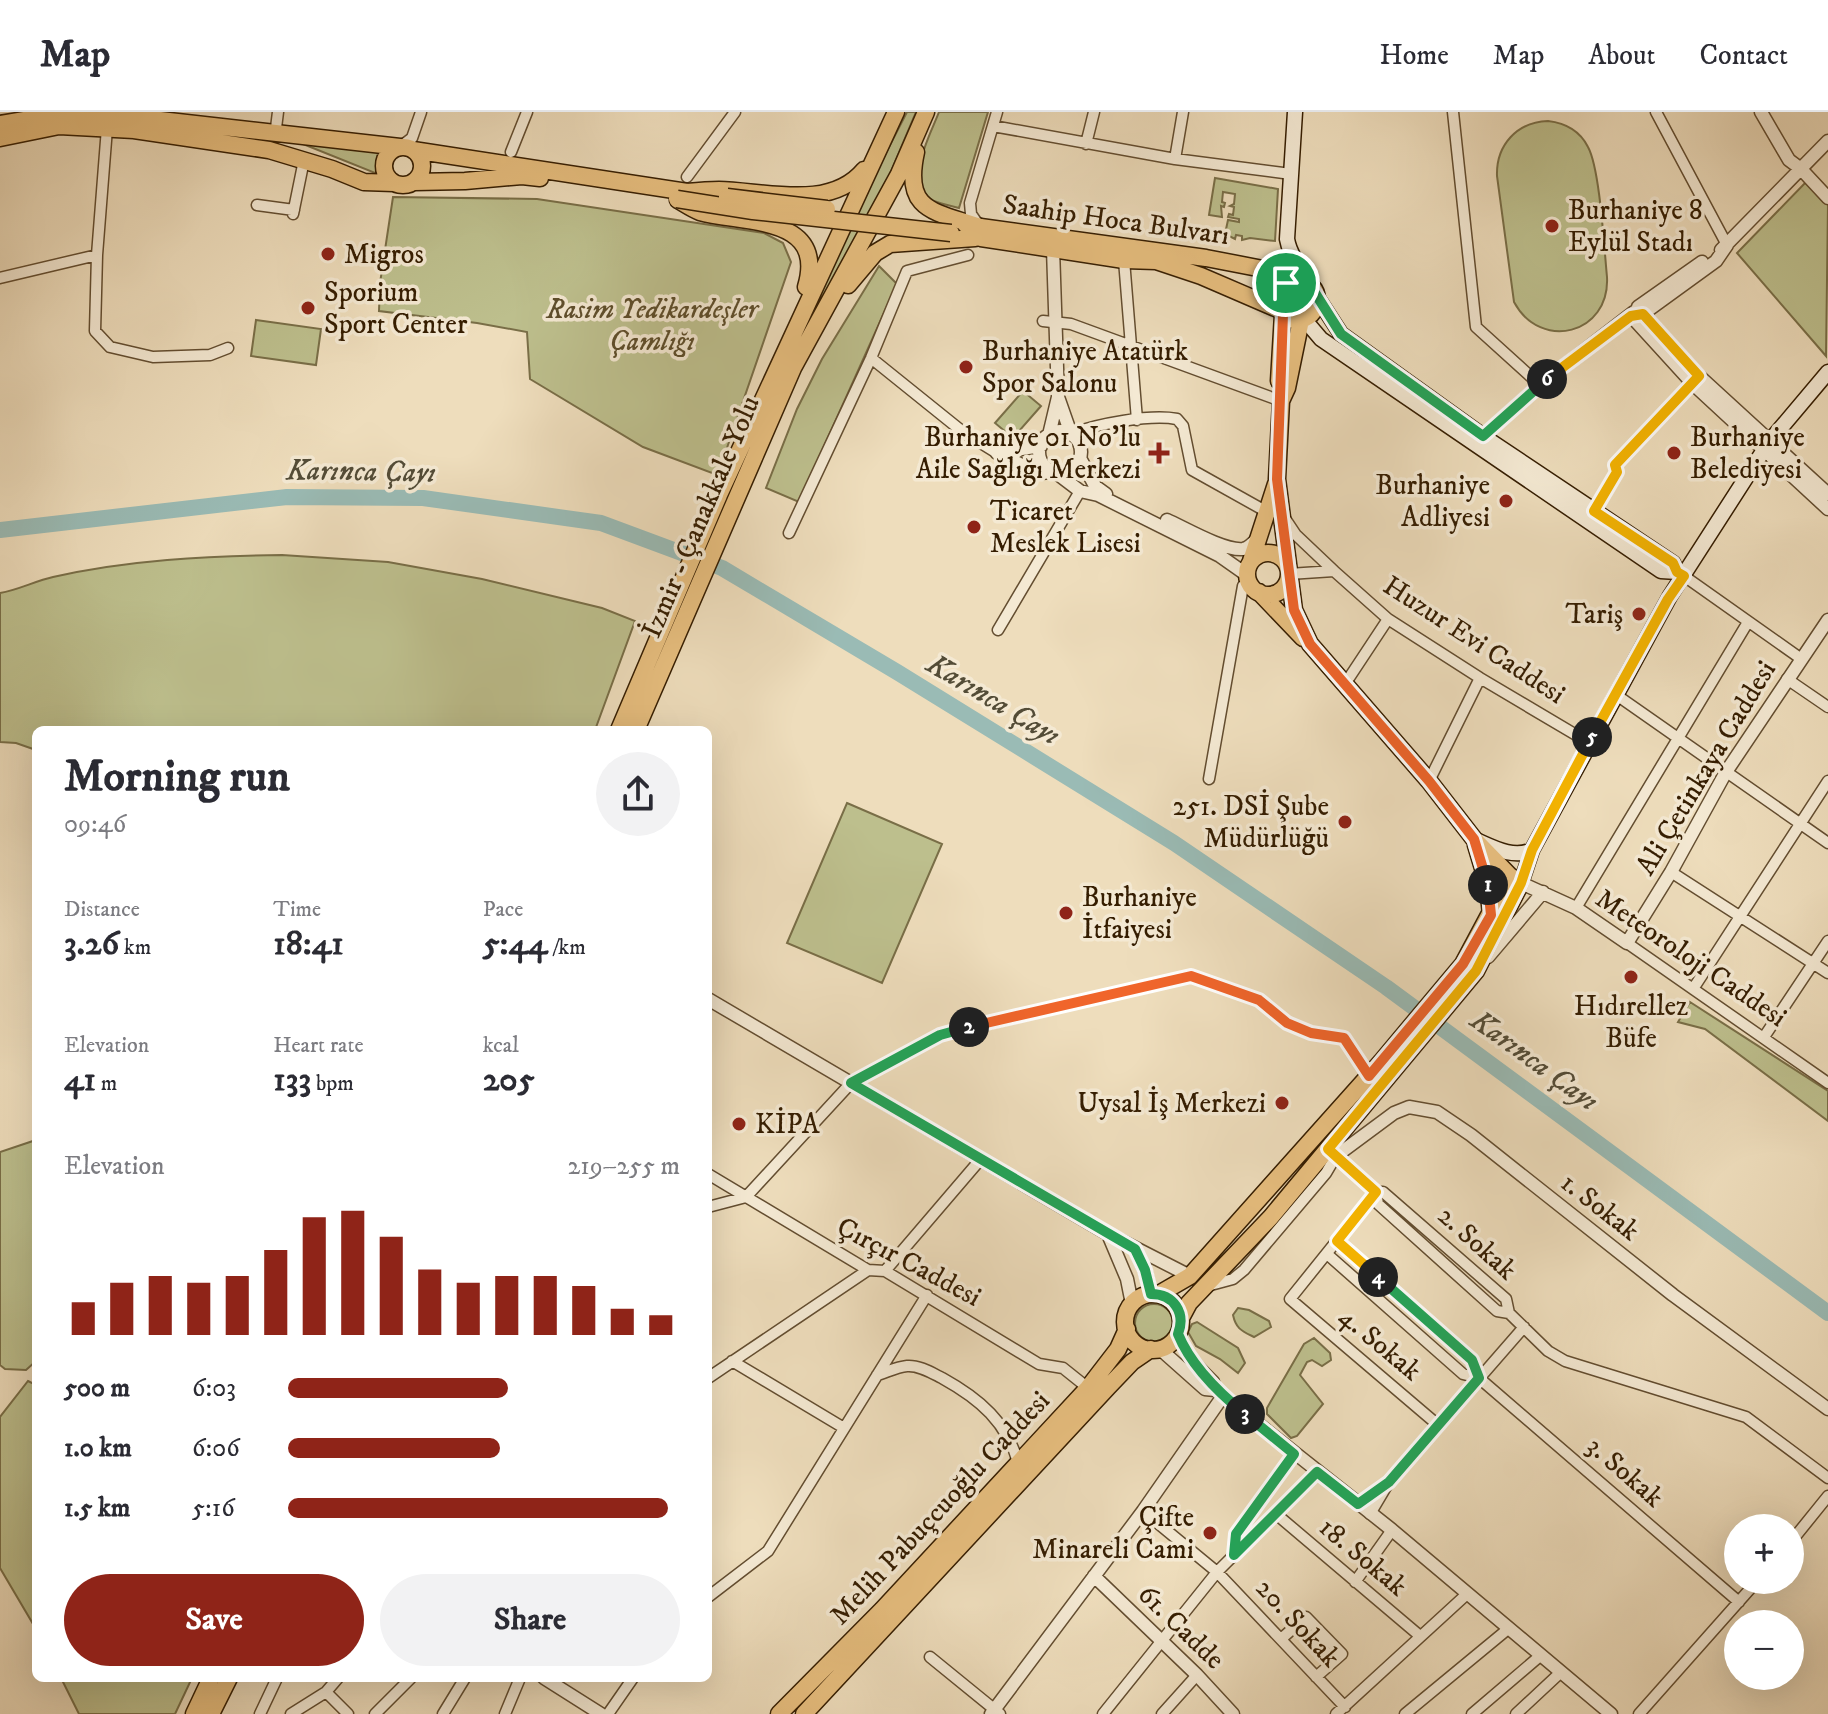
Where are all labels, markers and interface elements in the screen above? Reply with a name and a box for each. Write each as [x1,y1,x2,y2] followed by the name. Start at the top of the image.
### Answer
[40,31,110,79] text: Map
[1380,38,1449,73] text: Home
[1493,38,1544,73] text: Map
[1588,38,1655,73] text: About
[1699,38,1788,73] text: Contact
[1000,187,1232,253] street label: Saahip Hoca Bulvarı
[1568,193,1703,260] place label: Burhaniye 8 Eylül Stadı
[1543,217,1561,235] marker: Burhaniye 8 Eylül Stadı
[344,237,424,272] place label: Migros
[319,245,337,263] marker: Migros
[1252,249,1320,317] pin
[1264,261,1308,305] icon: arrive
[324,275,468,342] place label: Sporium Sport Center
[545,292,760,359] park label: Rasim Yedikardeşler Çamlığı
[299,299,317,317] marker: Sporium Sport Center
[982,334,1188,401] place label: Burhaniye Atatürk Spor Salonu
[957,358,975,376] marker: Burhaniye Atatürk Spor Salonu
[1527,359,1567,399] pin: 6
[1541,365,1553,392] text: 6
[634,391,768,643] street label: İzmir - Çanakkale Yolu
[916,420,1141,487] place label: Burhaniye 01 No'lu Aile Sağlığı Merkezi
[1690,420,1805,487] place label: Burhaniye Belediyesi
[1148,442,1170,464] marker: Burhaniye 01 No'lu Aile Sağlığı Merkezi
[1665,444,1683,462] marker: Burhaniye Belediyesi
[285,452,436,492] water label: Karınca Çayı
[1375,468,1490,535] place label: Burhaniye Adliyesi
[1497,492,1515,510] marker: Burhaniye Adliyesi
[990,494,1141,561] place label: Ticaret Meslek Lisesi
[965,518,983,536] marker: Ticaret Meslek Lisesi
[1376,568,1572,712] street label: Huzur Evi Caddesi
[1565,597,1623,632] place label: Tariş
[1630,605,1648,623] marker: Tariş
[919,645,1066,754] water label: Karınca Çayı
[1628,654,1784,882] street label: Ali Çetinkaya Caddesi
[1572,717,1612,757] pin: 5
[1587,723,1597,750] text: 5
[64,750,290,805] text: Morning run
[596,752,680,836] button: share
[1173,789,1329,856] place label: 251. DSİ Şube Müdürlüğü
[64,808,126,841] text: 09:46
[1336,813,1354,831] marker: 251. DSİ Şube Müdürlüğü
[1468,865,1508,905] pin: 1
[1484,871,1492,898] text: 1
[1082,880,1197,947] place label: Burhaniye İtfaiyesi
[1589,881,1793,1035] street label: Meteoroloji Caddesi
[64,896,140,923] text: Distance
[273,896,321,923] text: Time
[483,896,523,923] text: Pace
[1057,904,1075,922] marker: Burhaniye İtfaiyesi
[64,923,119,965] text: 3.26
[273,923,344,965] text: 18:41
[483,923,548,965] text: 5:44
[119,934,151,961] text: km
[548,934,586,961] text: /km
[1622,968,1640,986] marker: Hıdırellez Büfe
[1574,989,1688,1056] place label: Hıdırellez Büfe
[1462,1002,1605,1120] water label: Karınca Çayı
[949,1007,989,1047] pin: 2
[964,1013,974,1040] text: 2
[64,1032,149,1059] text: Elevation
[273,1032,364,1059] text: Heart rate
[483,1032,519,1059] text: kcal
[64,1059,96,1101] text: 41
[273,1059,311,1101] text: 133
[483,1059,535,1101] text: 205
[96,1070,117,1097] text: m
[311,1070,354,1097] text: bpm
[1077,1086,1266,1121] place label: Uysal İş Merkezi
[1273,1094,1291,1112] marker: Uysal İş Merkezi
[755,1107,821,1142] place label: KİPA
[730,1115,748,1133] marker: KİPA
[64,1150,165,1183] text: Elevation
[568,1150,680,1183] text: 219–255 m
[1553,1165,1647,1249] street label: 1. Sokak
[1430,1198,1524,1288] street label: 2. Sokak
[831,1209,987,1315] street label: Çırçır Caddesi
[1358,1257,1398,1297] pin: 4
[1372,1263,1384,1290] text: 4
[1331,1299,1429,1389] street label: 4. Sokak
[64,1372,130,1405] text: 500 m
[192,1372,236,1405] text: 6:03
[822,1384,1058,1632] street label: Melih Pabuçcuoğlu Caddesi
[1225,1394,1265,1434] pin: 3
[1241,1400,1249,1427] text: 3
[1579,1429,1671,1515] street label: 3. Sokak
[64,1432,132,1465] text: 1.0 km
[192,1432,240,1465] text: 6:06
[64,1492,130,1525] text: 1.5 km
[192,1492,235,1525] text: 5:16
[1032,1500,1194,1567] place label: Çifte Minareli Cami
[1312,1510,1414,1604] street label: 18. Sokak
[1724,1514,1804,1690] map controls
[1724,1514,1804,1594] button: +
[1201,1524,1219,1542] marker: Çifte Minareli Cami
[1248,1571,1348,1675] street label: 20. Sokak
[64,1574,364,1666] button: Save
[380,1574,680,1666] button: Share
[1130,1577,1232,1677] street label: 61. Cadde
[1724,1610,1804,1690] button: −

